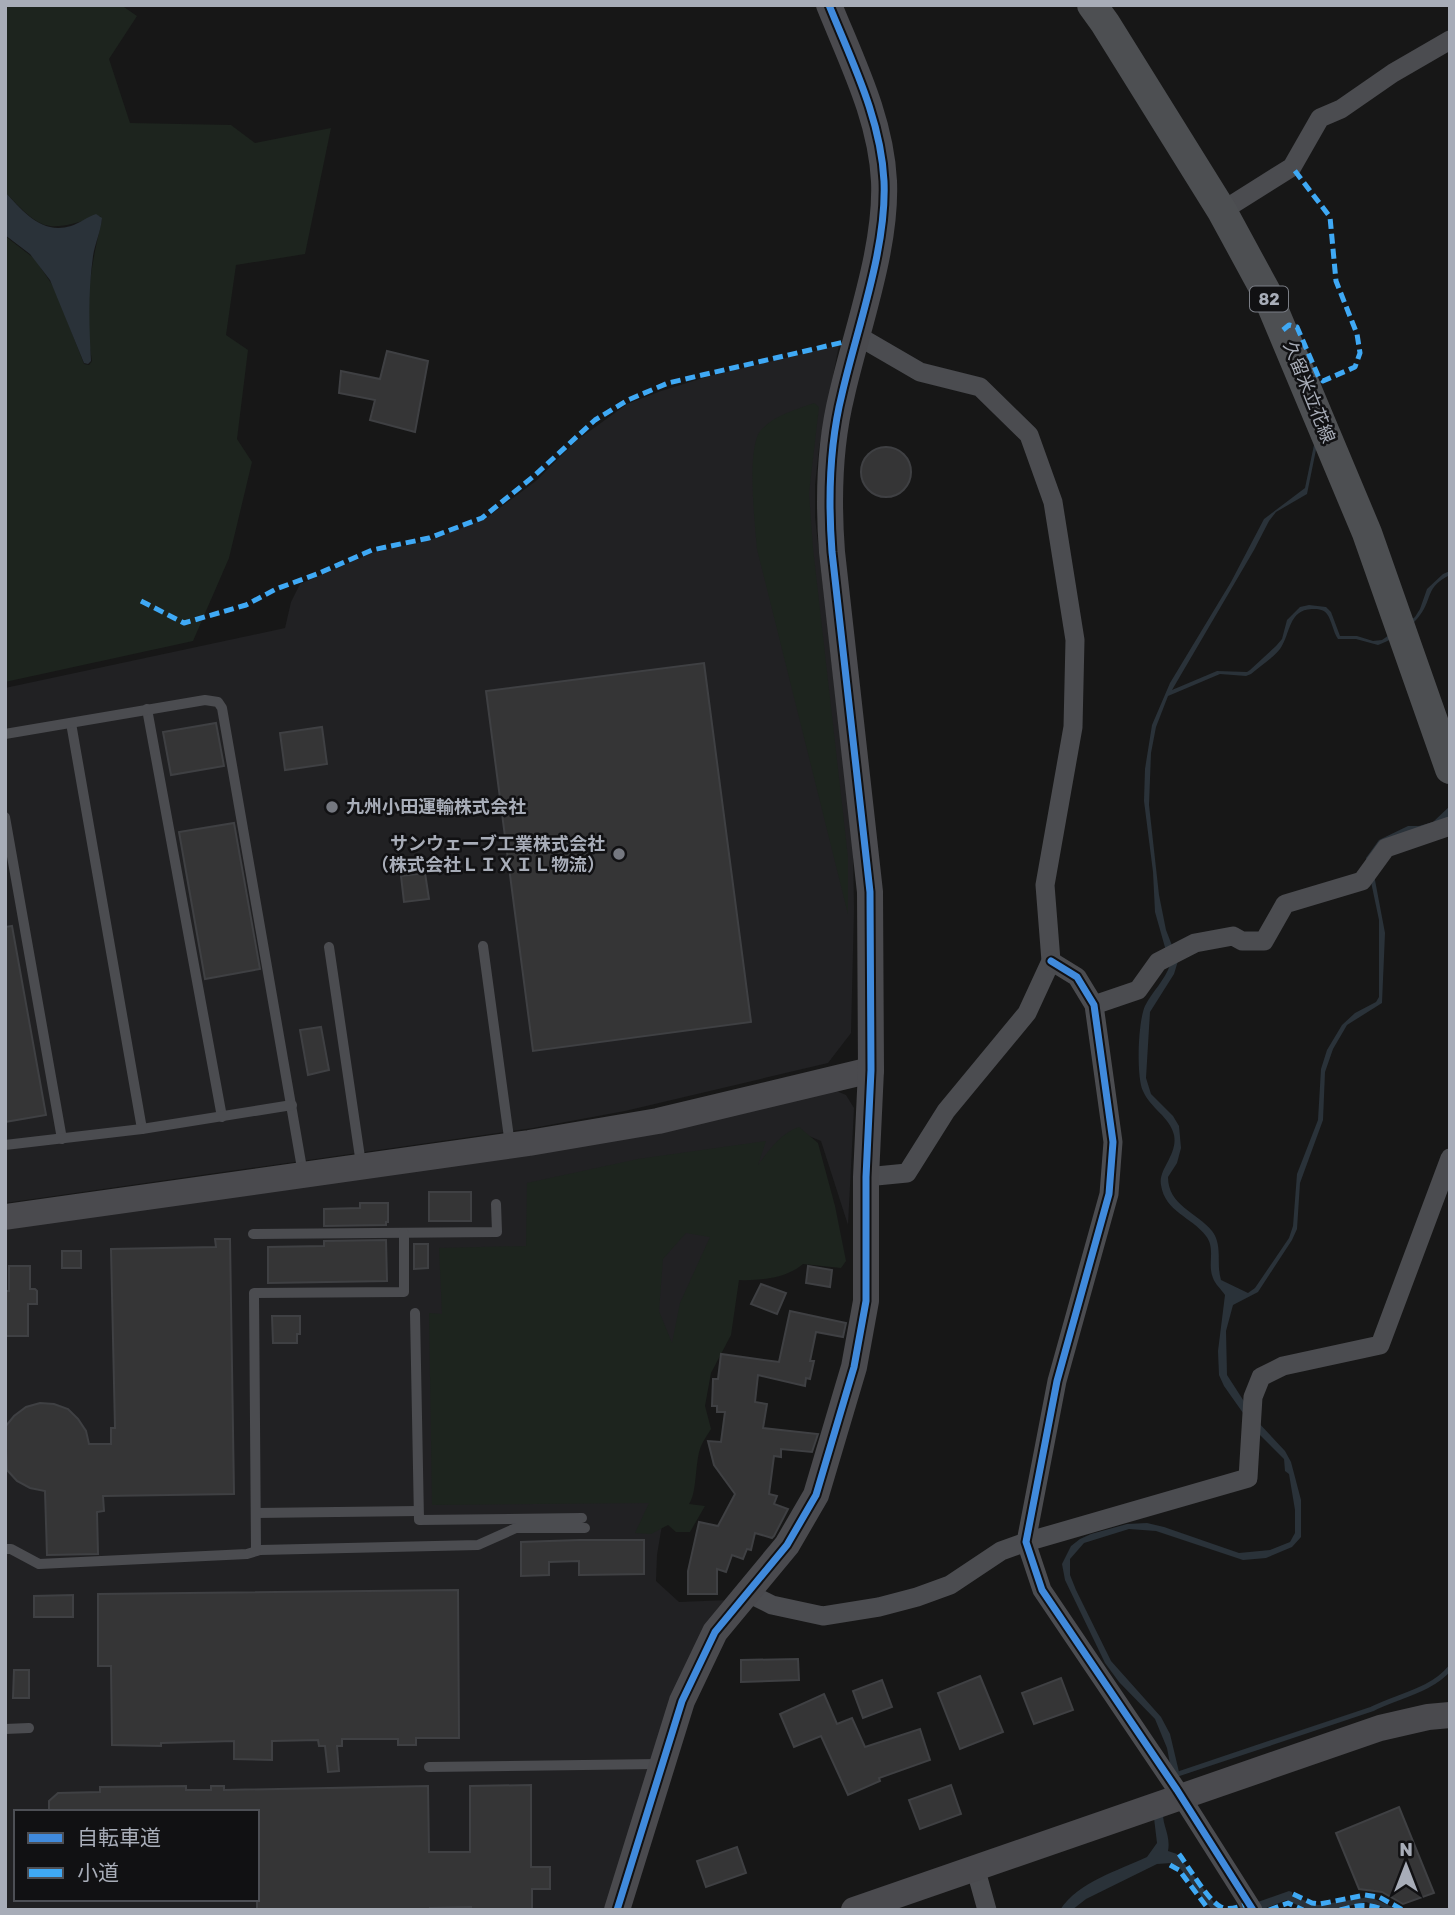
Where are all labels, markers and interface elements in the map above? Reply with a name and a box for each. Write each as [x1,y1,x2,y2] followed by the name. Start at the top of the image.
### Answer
[1250,286,1288,312] road number: 82
[1279,338,1339,446] street label: 久留米立花線
[346,796,526,818] place label: 九州小田運輸株式会社
[324,799,340,815] marker: 九州小田運輸株式会社
[371,833,605,876] place label: サンウェーブ工業株式会社 （株式会社ＬＩＸＩＬ物流）
[611,846,627,862] marker: サンウェーブ工業株式会社 （株式会社ＬＩＸＩＬ物流）
[14,1810,259,1901] legend
[77,1825,161,1850] text: 自転車道
[1371,1831,1441,1901] north arrow
[1399,1838,1413,1861] text: N
[77,1860,119,1885] text: 小道

